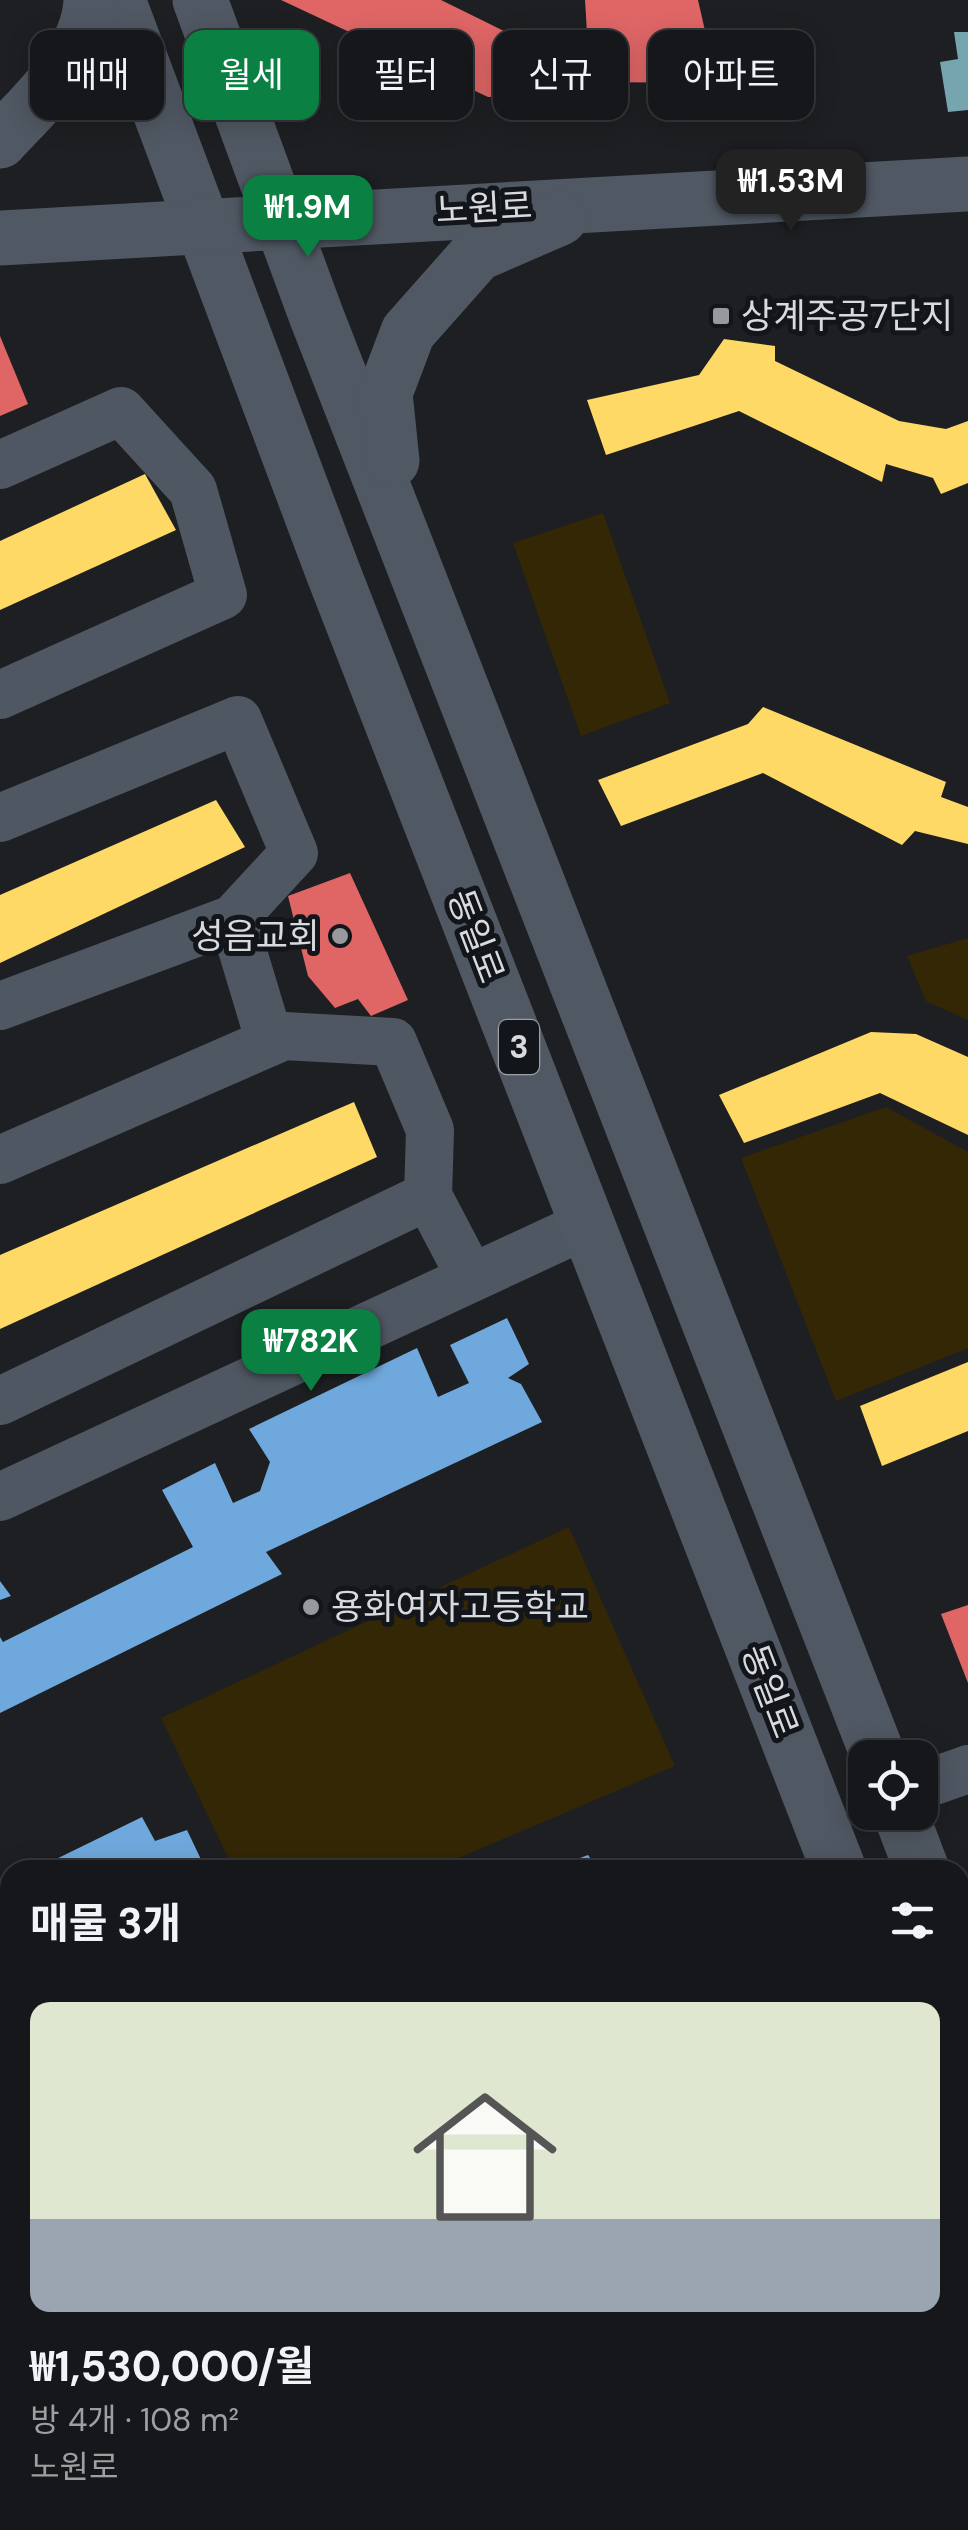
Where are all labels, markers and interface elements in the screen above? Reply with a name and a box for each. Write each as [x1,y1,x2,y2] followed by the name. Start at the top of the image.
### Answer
[30,30,164,120] chip: 매매
[184,30,319,120] chip: 월세
[339,30,473,120] chip: 필터
[493,30,628,120] chip: 신규
[648,30,814,120] chip: 아파트
[710,149,872,234] pin: ₩1.53M
[738,160,844,202] text: ₩1.53M
[238,175,378,260] pin: ₩1.9M
[435,183,533,233] street label: 노원로
[265,186,351,228] text: ₩1.9M
[741,293,953,339] place label: 상계주공7단지
[710,305,732,327] marker: 상계주공7단지
[437,883,515,989] street label: 동일로
[191,913,320,959] place label: 성음교회
[329,925,351,947] marker: 성음교회
[499,1020,539,1074] road number: 3
[241,1309,381,1394] pin: ₩782K
[263,1320,359,1362] text: ₩782K
[331,1584,589,1630] place label: 용화여자고등학교
[300,1596,322,1618] marker: 용화여자고등학교
[731,1638,809,1744] street label: 동일로
[848,1740,938,1830] map controls
[848,1740,938,1830] button: locate
[885,1893,940,1948] icon: filters
[30,1896,181,1951] text: 매물 3개
[395,2067,575,2247] icon: home
[30,2339,314,2394] text: ₩1,530,000/월
[30,2399,239,2441] text: 방 4개 · 108 m²
[30,2446,118,2488] text: 노원로

